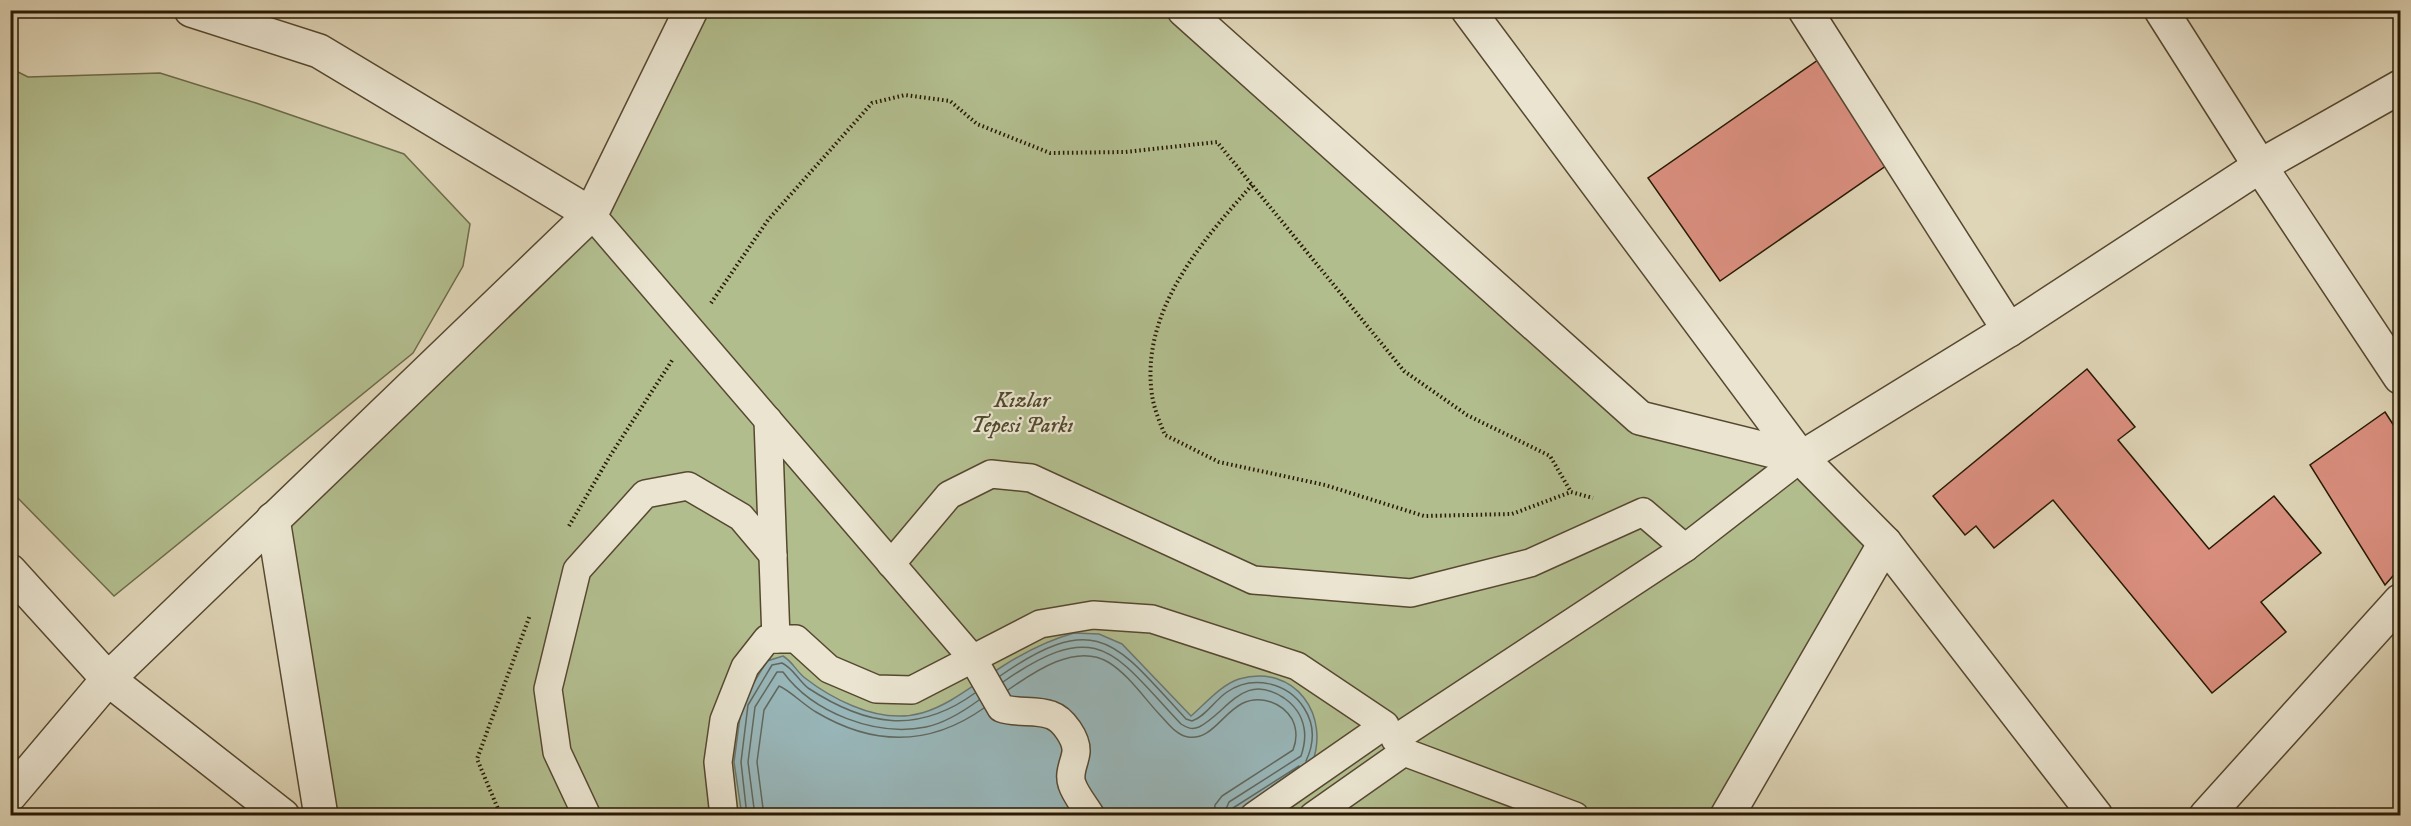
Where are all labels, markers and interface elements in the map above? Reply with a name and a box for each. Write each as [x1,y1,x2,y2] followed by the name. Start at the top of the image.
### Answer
[971,387,1074,439] park label: Kızlar Tepesi Parkı

